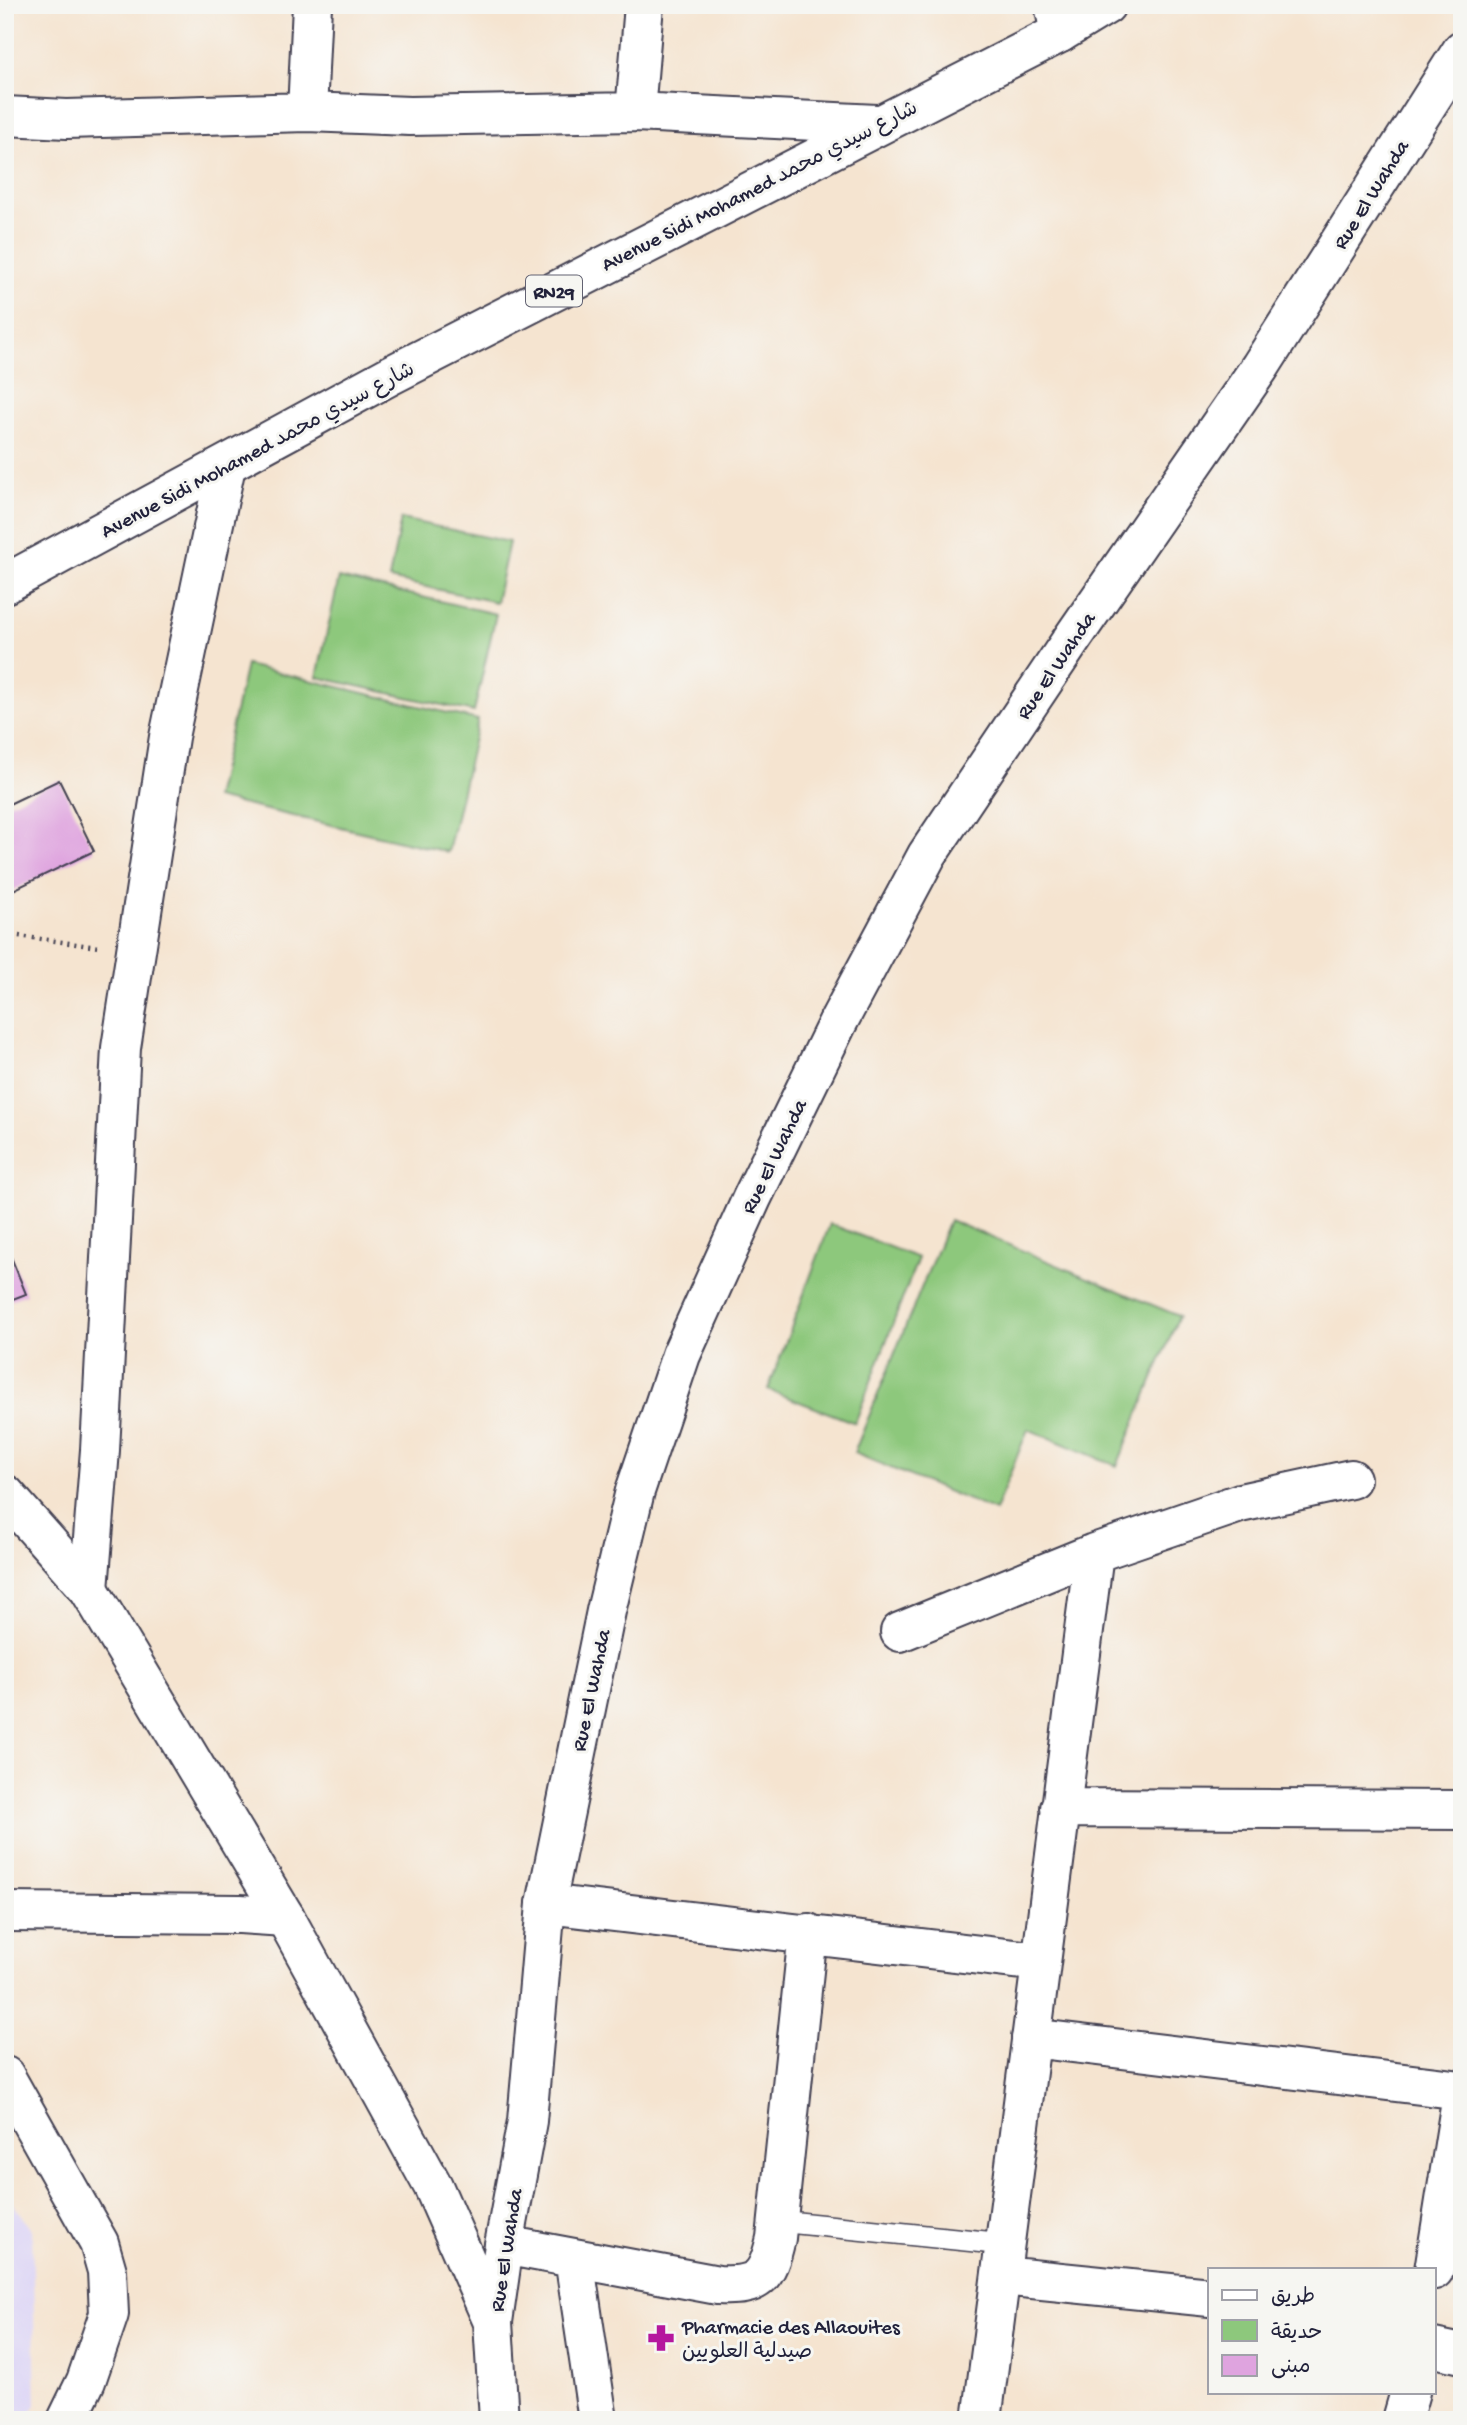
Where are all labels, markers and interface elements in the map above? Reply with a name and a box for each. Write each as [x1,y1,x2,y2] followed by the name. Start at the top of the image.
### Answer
[598,97,923,279] street label: Avenue Sidi Mohamed شارع سيدي محمد
[1329,135,1417,255] street label: Rue El Wahda
[526,276,582,306] road number: RN29
[98,359,420,546] street label: Avenue Sidi Mohamed شارع سيدي محمد
[1013,607,1104,725] street label: Rue El Wahda
[738,1095,815,1219] street label: Rue El Wahda
[568,1626,619,1754] street label: Rue El Wahda
[486,2186,531,2314] street label: Rue El Wahda
[1208,2268,1436,2394] legend
[1271,2286,1315,2311] text: طريق
[681,2317,901,2366] place label: Pharmacie des Allaouites صيدلية العلويين
[1271,2322,1322,2347] text: حديقة
[646,2323,676,2353] pharmacy icon: Pharmacie des Allaouites صيدلية العلويين
[1271,2356,1310,2381] text: مبنى

